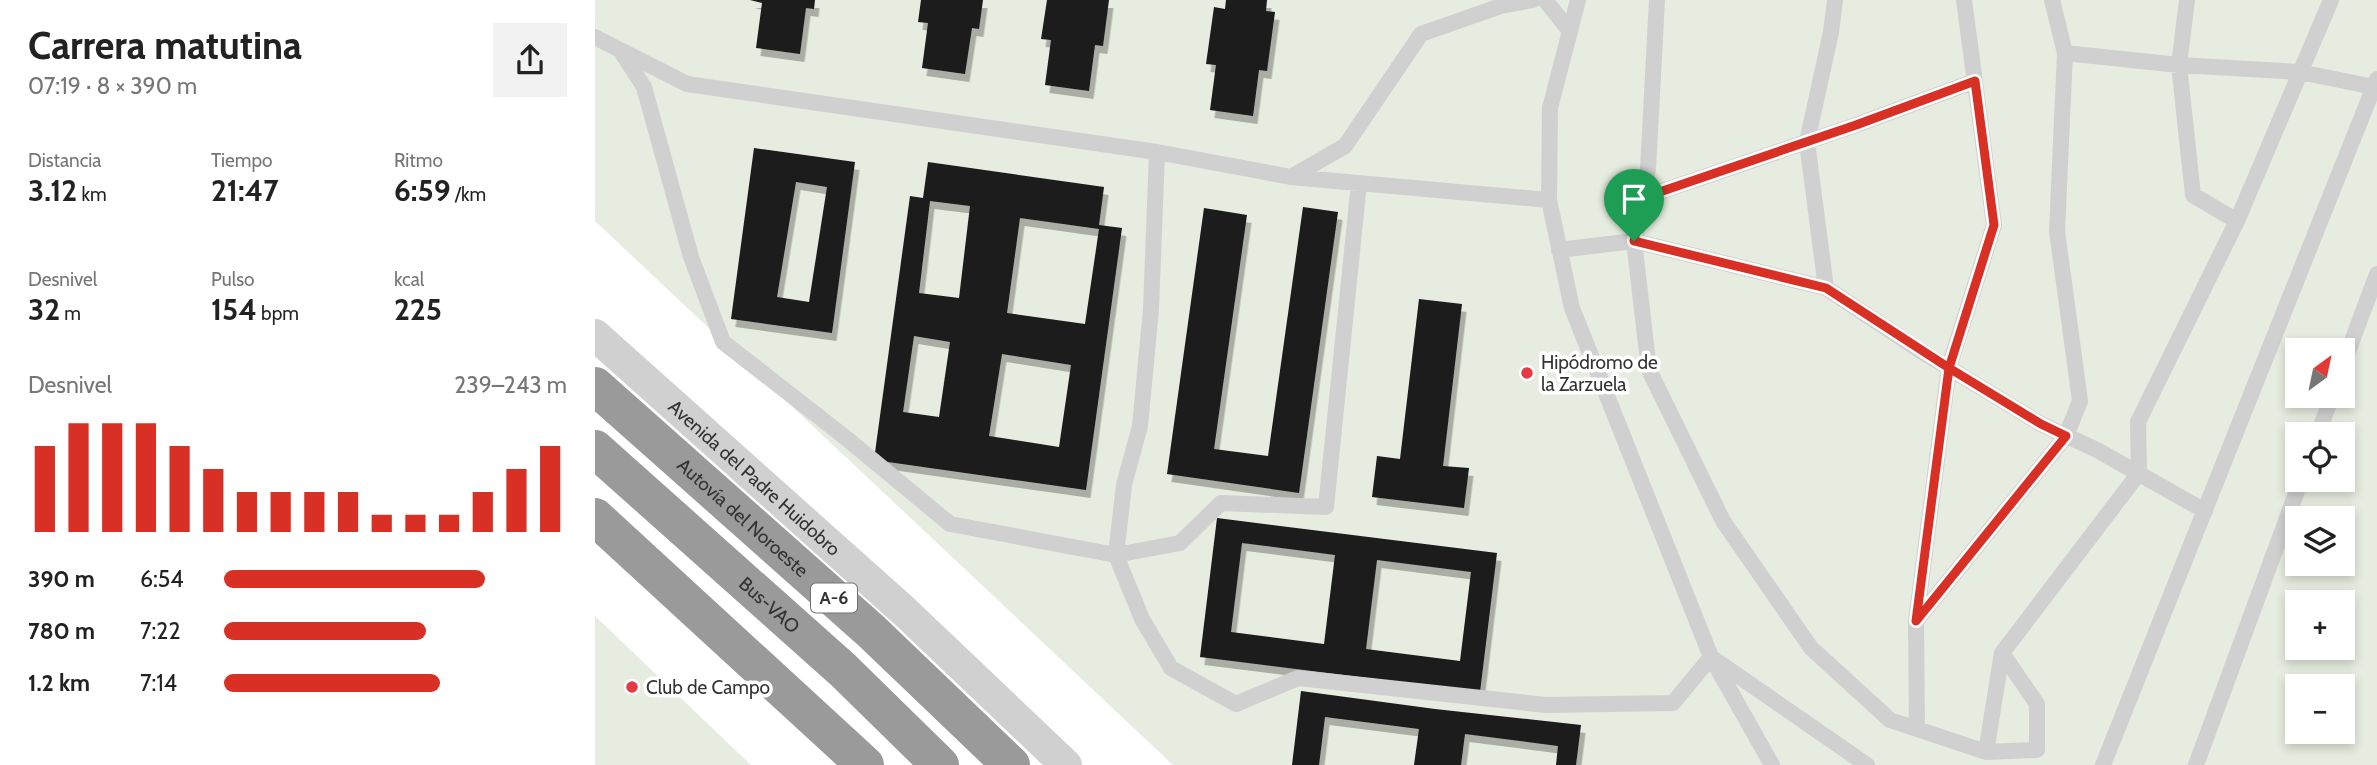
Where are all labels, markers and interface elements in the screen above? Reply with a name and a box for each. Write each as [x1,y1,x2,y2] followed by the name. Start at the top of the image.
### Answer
[28,22,302,69] text: Carrera matutina
[493,23,567,97] button: share
[28,72,197,100] text: 07:19 · 8 × 390 m
[28,149,102,172] text: Distancia
[211,149,272,172] text: Tiempo
[394,149,443,172] text: Ritmo
[1604,169,1664,241] pin
[28,172,77,209] text: 3.12
[211,172,279,209] text: 21:47
[394,172,451,209] text: 6:59
[1615,180,1653,218] icon: arrive
[77,183,107,206] text: km
[451,183,486,206] text: /km
[28,268,97,291] text: Desnivel
[211,268,255,291] text: Pulso
[394,268,424,291] text: kcal
[28,291,60,328] text: 32
[211,291,257,328] text: 154
[394,291,442,328] text: 225
[60,302,81,325] text: m
[257,302,299,325] text: bpm
[2285,338,2355,408] north arrow
[2285,338,2355,744] map controls
[1541,351,1658,396] place label: Hipódromo de la Zarzuela
[1519,365,1535,381] marker: Hipódromo de la Zarzuela
[28,371,112,399] text: Desnivel
[454,371,567,399] text: 239–243 m
[664,395,845,561] street label: Avenida del Padre Huidobro
[2285,422,2355,492] button: locate
[673,454,813,582] street label: Autovía del Noroeste
[2285,506,2355,576] button: layers
[28,565,95,593] text: 390 m
[140,565,184,593] text: 6:54
[734,572,805,638] street label: Bus-VAO
[811,584,857,612] road number: A-6
[2285,590,2355,660] button: +
[28,617,95,645] text: 780 m
[140,617,180,645] text: 7:22
[28,669,90,697] text: 1.2 km
[140,669,177,697] text: 7:14
[2285,674,2355,744] button: −
[646,676,770,699] place label: Club de Campo
[624,679,640,695] marker: Club de Campo

